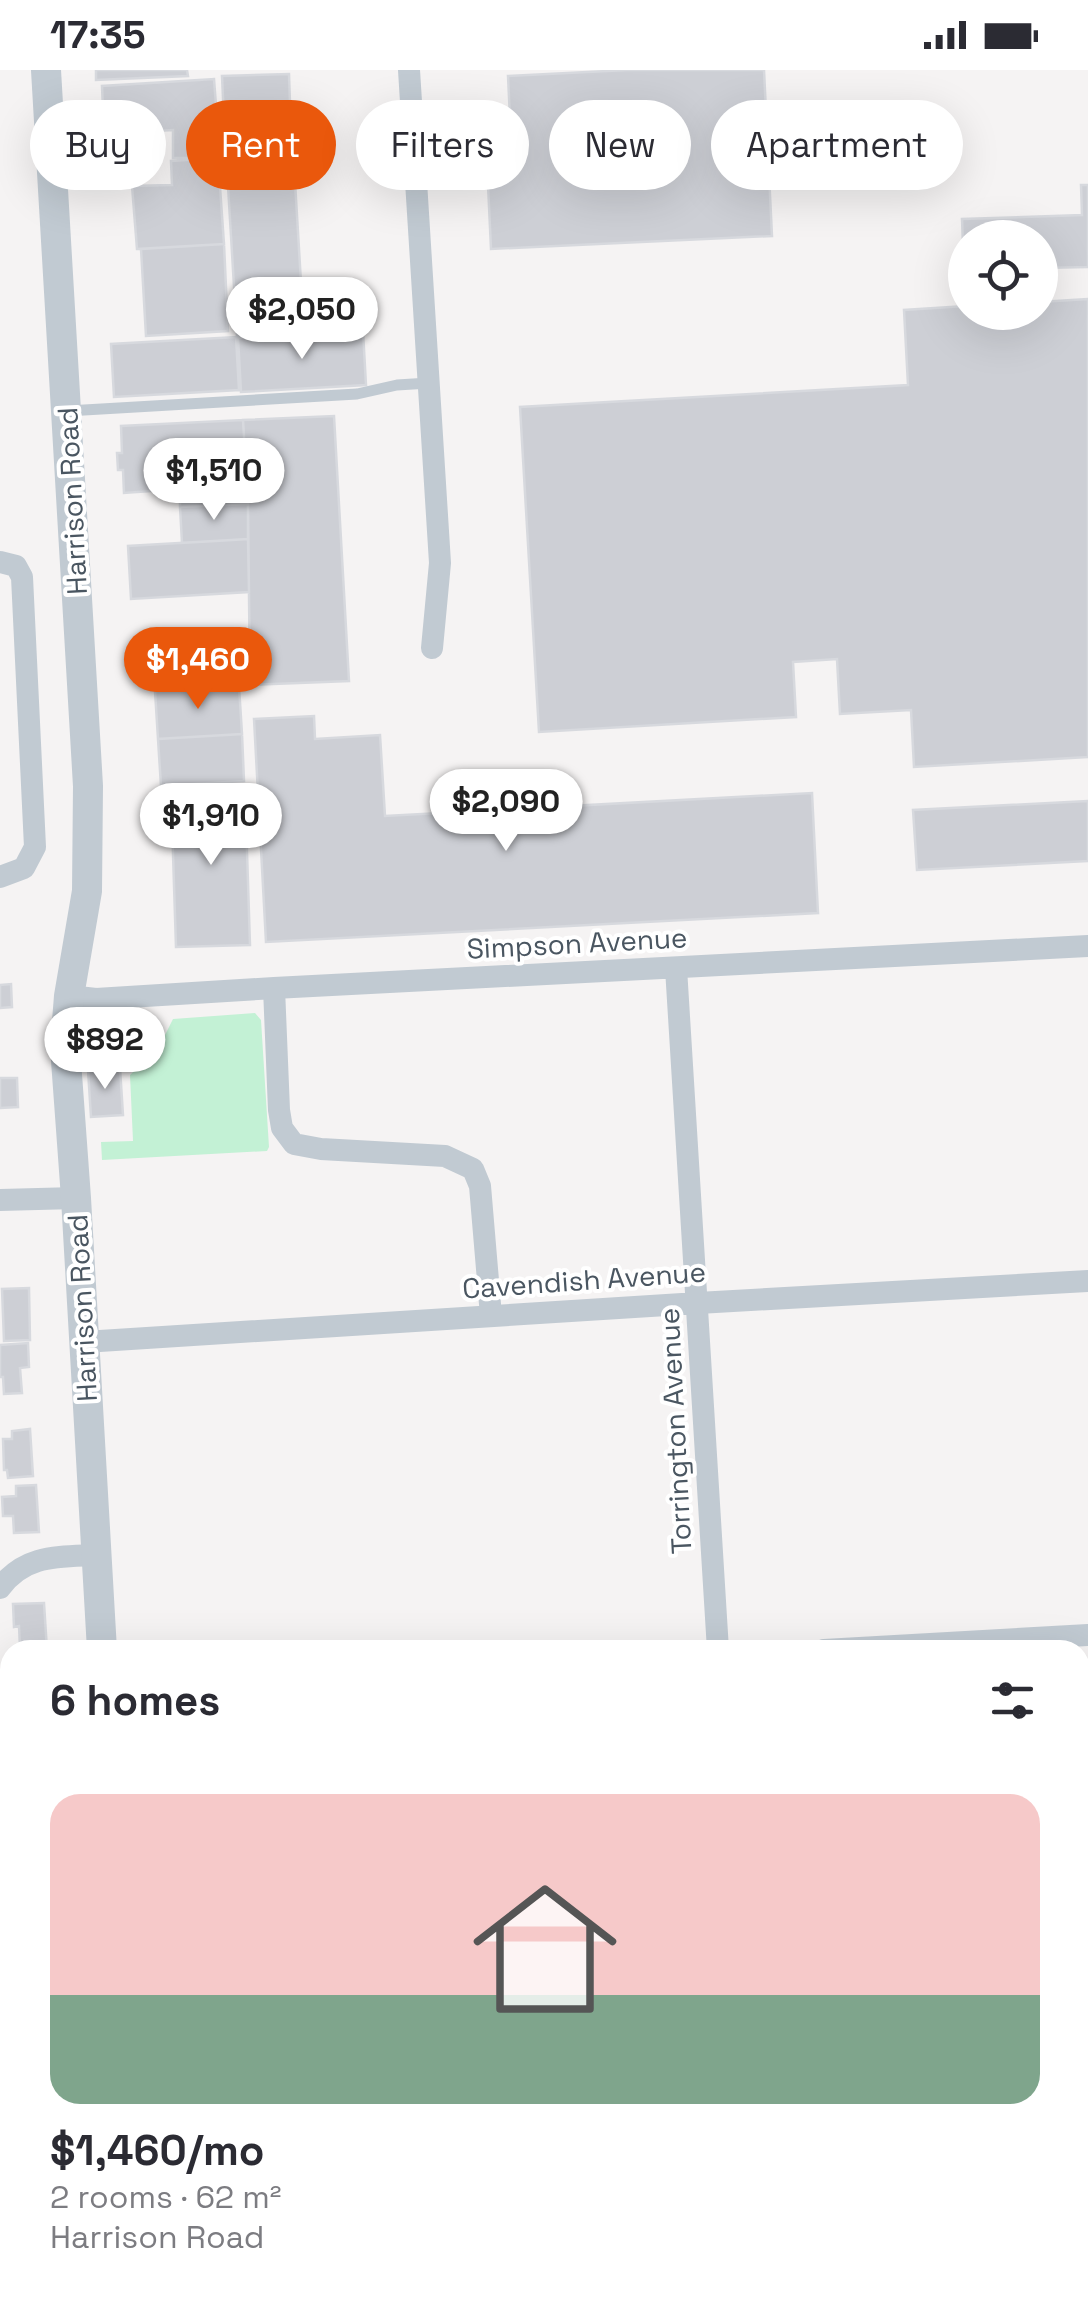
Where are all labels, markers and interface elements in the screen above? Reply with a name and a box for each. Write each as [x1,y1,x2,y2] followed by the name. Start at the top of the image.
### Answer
[50,11,145,59] text: 17:35
[30,100,166,190] chip: Buy
[186,100,336,190] chip: Rent
[356,100,529,190] chip: Filters
[549,100,691,190] chip: New
[711,100,963,190] chip: Apartment
[948,220,1058,330] map controls
[948,220,1058,330] button: locate
[221,277,383,362] pin: $2,050
[248,289,356,329] text: $2,050
[49,406,95,596] street label: Harrison Road
[133,438,295,523] pin: $1,510
[165,450,263,490] text: $1,510
[117,627,279,712] pin: $1,460
[146,639,250,679] text: $1,460
[425,769,587,854] pin: $2,090
[452,781,560,821] text: $2,090
[130,783,292,868] pin: $1,910
[162,795,260,835] text: $1,910
[466,919,688,967] street label: Simpson Avenue
[46,1007,164,1092] pin: $892
[66,1019,144,1059] text: $892
[59,1213,105,1403] street label: Harrison Road
[461,1254,707,1306] street label: Cavendish Avenue
[651,1307,699,1555] street label: Torrington Avenue
[985,1673,1040,1728] icon: filters
[50,1674,220,1727] text: 6 homes
[455,1859,635,2039] icon: home
[50,2124,265,2177] text: $1,460/mo
[50,2177,282,2217] text: 2 rooms · 62 m²
[50,2217,264,2257] text: Harrison Road

